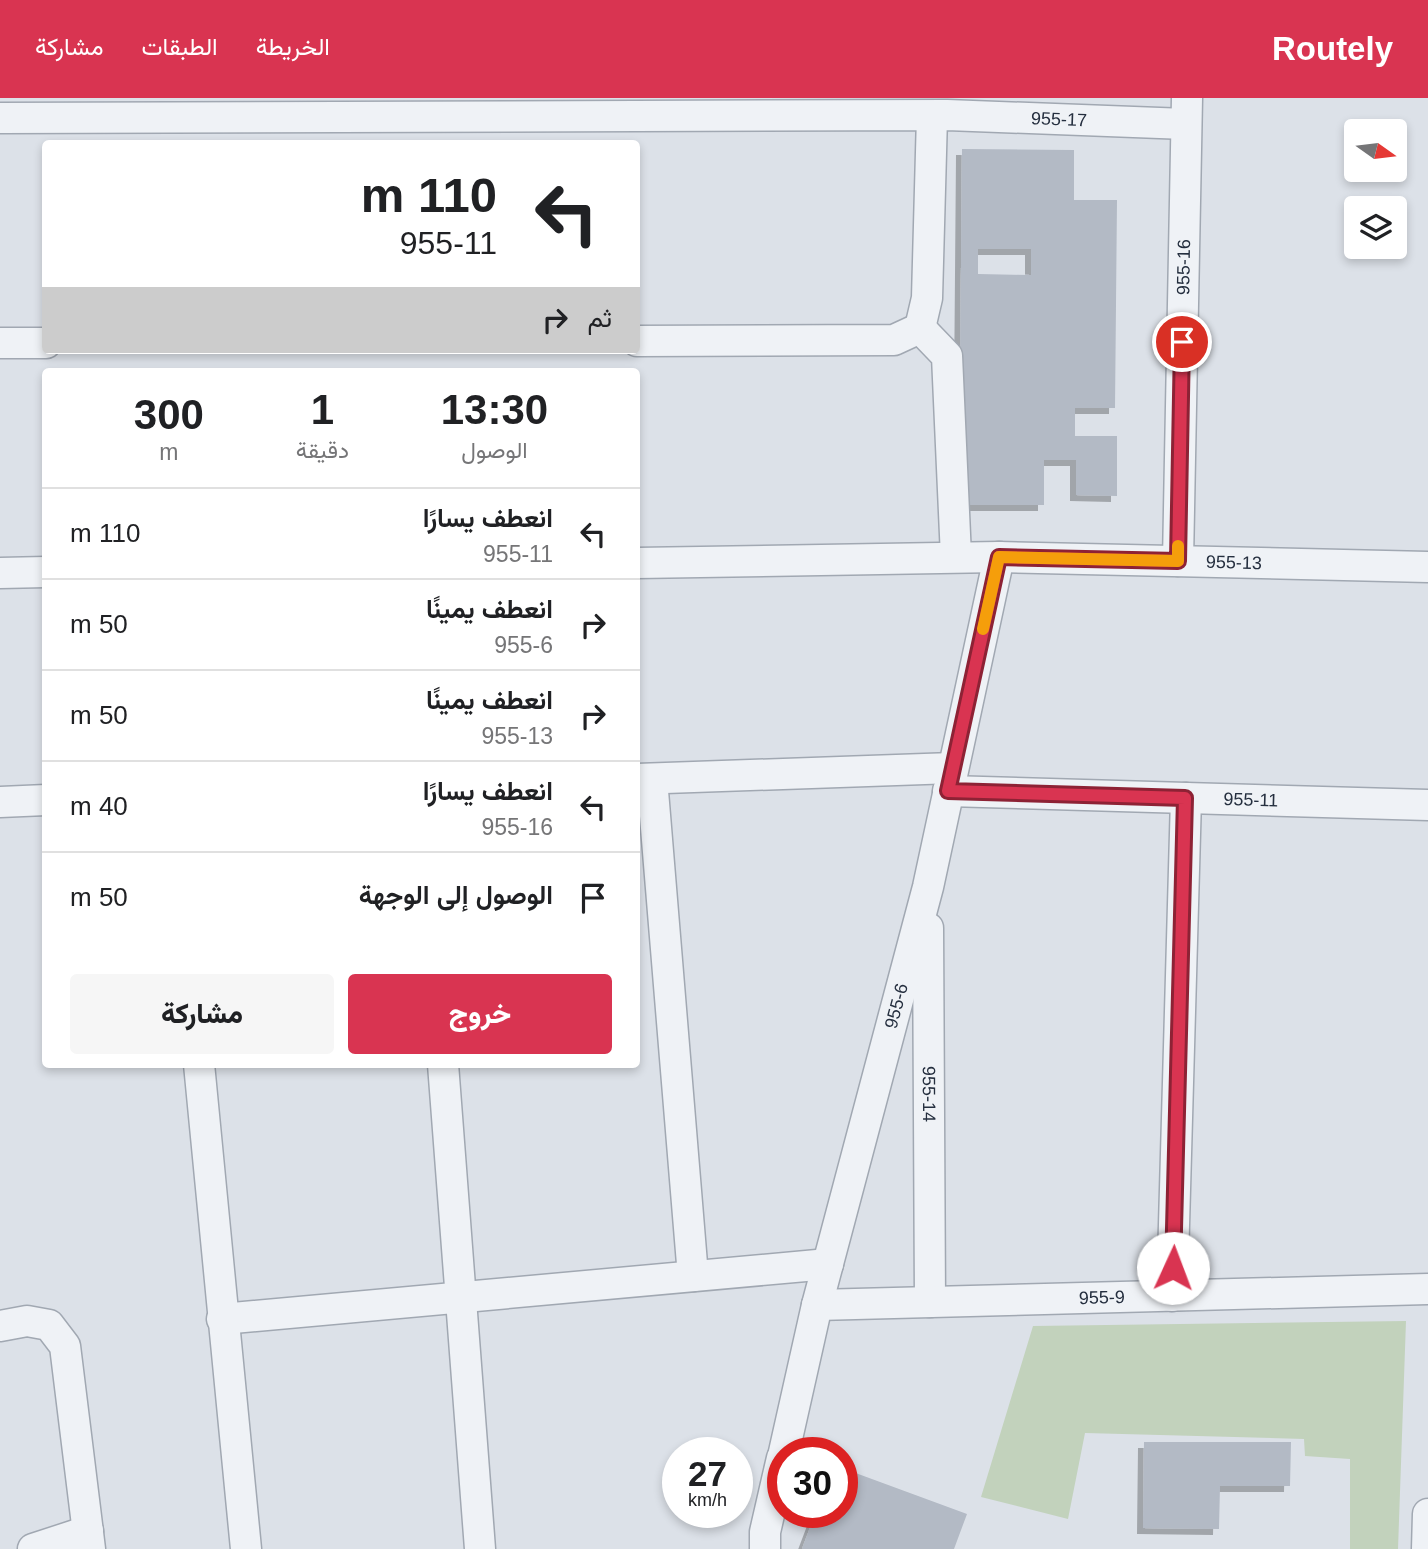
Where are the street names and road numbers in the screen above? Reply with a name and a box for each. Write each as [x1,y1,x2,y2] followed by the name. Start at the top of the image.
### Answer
[1031,108,1087,130] street label: 955-17
[1173,239,1194,295] street label: 955-16
[1206,552,1262,573] street label: 955-13
[1223,789,1279,811] street label: 955-11
[881,981,912,1031] street label: 955-6
[919,1066,939,1122] street label: 955-14
[1079,1287,1125,1308] street label: 955-9

